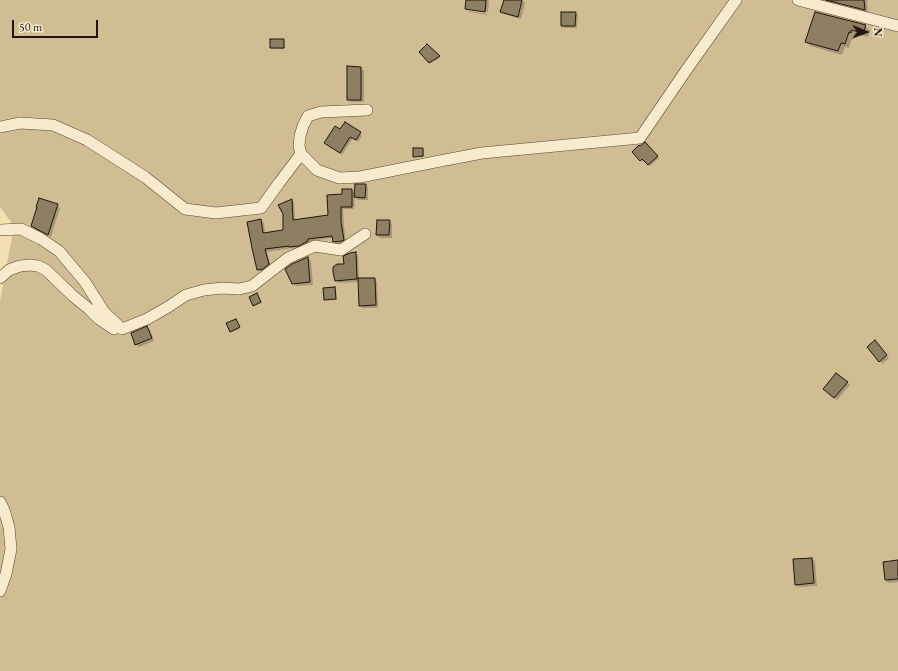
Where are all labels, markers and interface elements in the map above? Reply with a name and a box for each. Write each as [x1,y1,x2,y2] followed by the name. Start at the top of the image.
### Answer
[14,12,100,38] scale bar
[846,12,886,52] north arrow
[19,19,42,35] text: 50 m
[871,28,885,37] text: N

